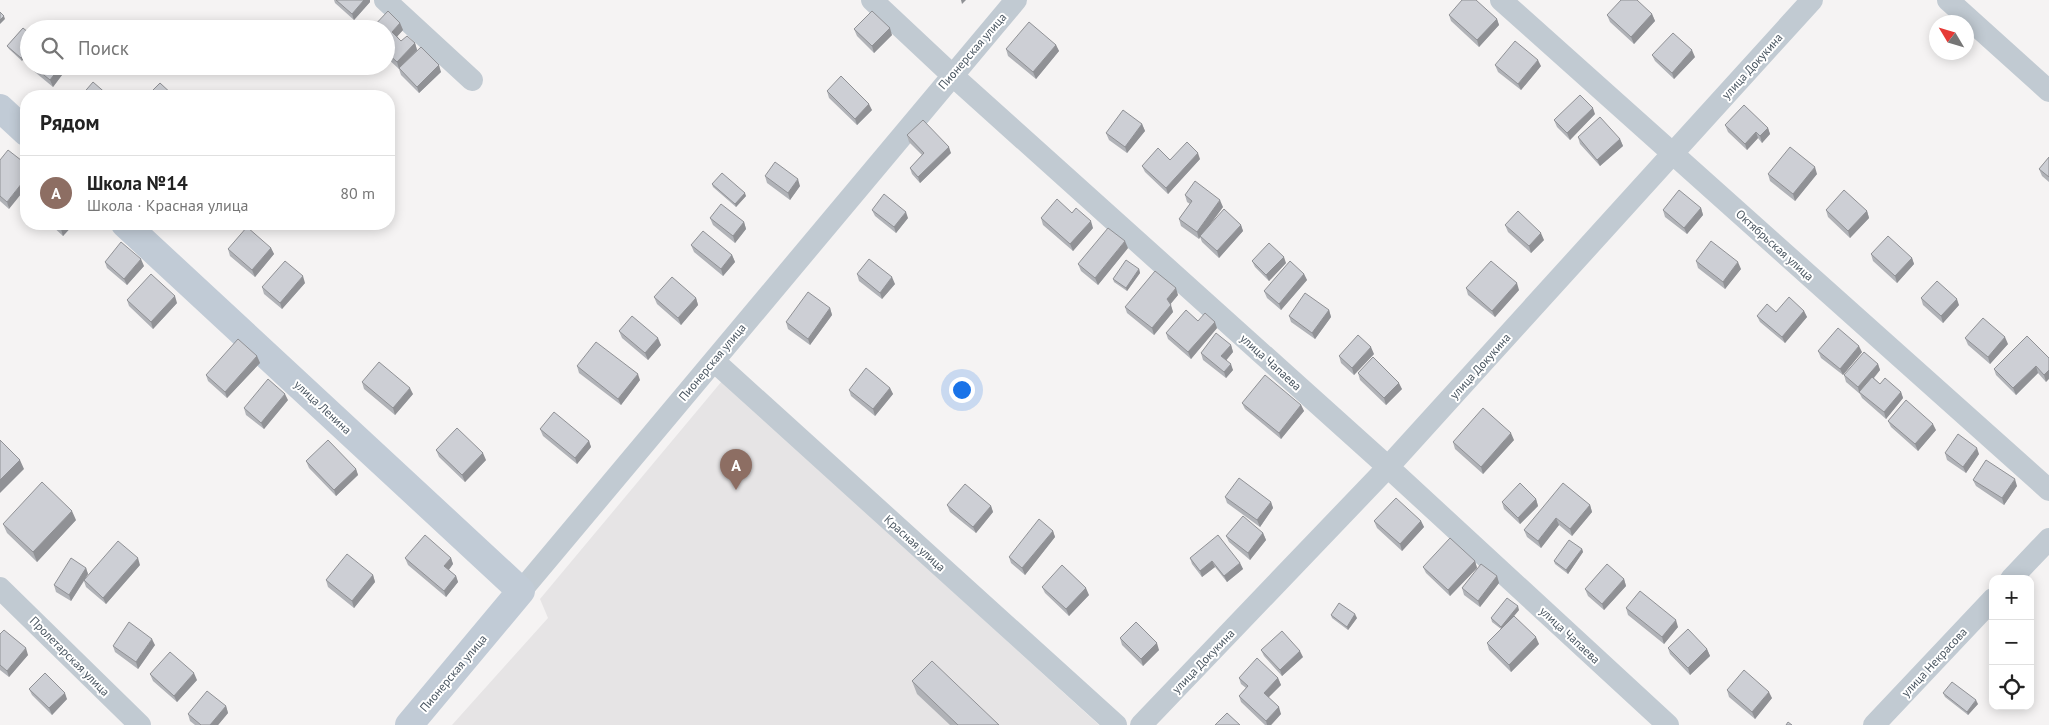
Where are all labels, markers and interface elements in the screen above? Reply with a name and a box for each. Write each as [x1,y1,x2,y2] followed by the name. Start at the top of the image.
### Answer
[935,10,1009,92] street label: Пионерская улица
[1929,15,1974,60] north arrow
[20,20,395,75] search box
[1718,30,1786,102] street label: улица Докукина
[38,34,66,62] icon: search
[78,36,129,60] text: Поиск
[40,109,99,136] text: Рядом
[87,171,188,195] text: Школа №14
[51,183,61,203] text: A
[340,183,375,203] text: 80 m
[87,195,249,215] text: Школа · Красная улица
[1733,206,1817,284] street label: Октябрьская улица
[675,320,749,404] street label: Пионерская улица
[1446,330,1514,402] street label: улица Докукина
[1237,331,1305,393] street label: улица Чапаева
[291,377,355,437] street label: улица Ленина
[949,377,975,403] your location
[720,449,752,490] pin: A
[881,512,949,574] street label: Красная улица
[1989,575,2034,710] map controls
[1989,575,2034,620] button: +
[1537,603,1603,667] street label: улица Чапаева
[27,613,113,699] street label: Пролетарская улица
[1989,620,2034,665] button: −
[1898,624,1970,700] street label: улица Некрасова
[1169,626,1237,696] street label: улица Докукина
[416,631,490,715] street label: Пионерская улица
[1989,665,2034,710] button: locate

